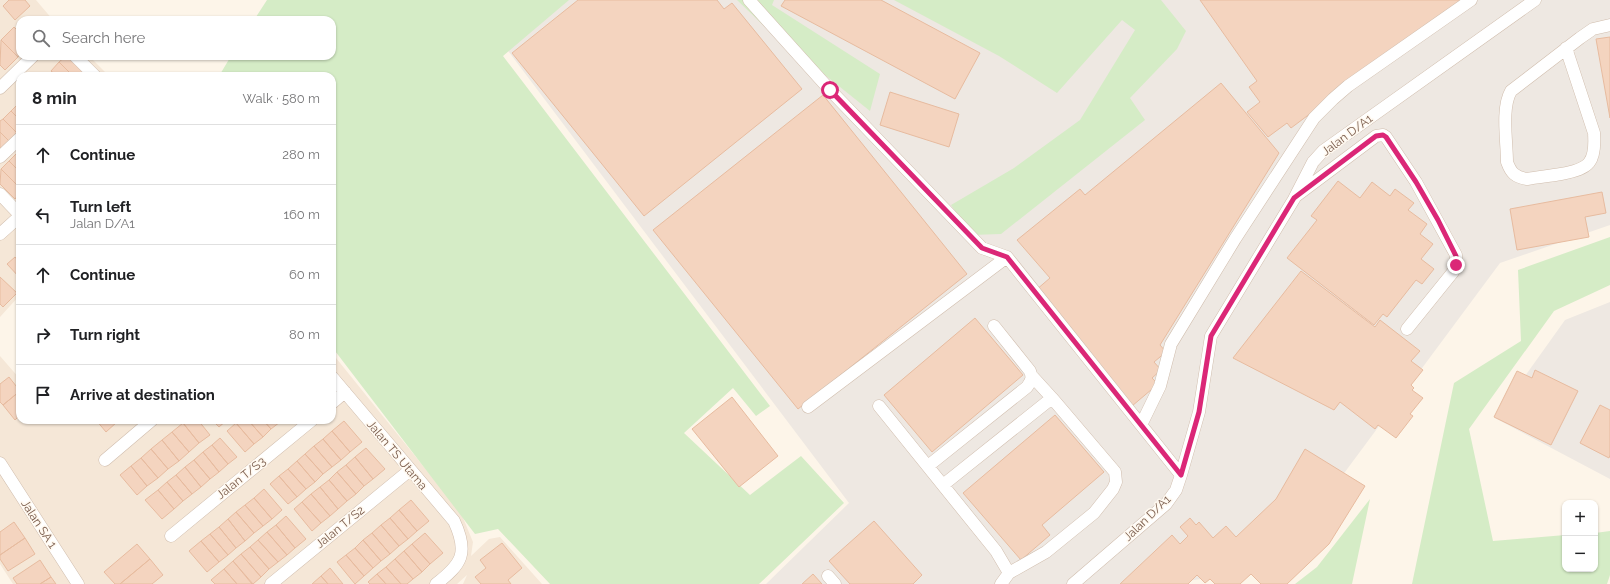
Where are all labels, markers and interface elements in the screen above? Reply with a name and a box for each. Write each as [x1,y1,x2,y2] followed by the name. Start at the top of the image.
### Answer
[16,16,336,60] search box
[30,27,52,49] icon: search
[62,29,145,47] text: Search here
[821,81,839,99] route start
[32,88,77,108] text: 8 min
[242,91,320,106] text: Walk · 580 m
[1319,111,1375,159] street label: Jalan D/A1
[32,144,54,166] icon: ahead
[70,146,135,164] text: Continue
[282,147,320,162] text: 280 m
[70,198,131,216] text: Turn left
[32,204,54,226] icon: left
[283,207,320,222] text: 160 m
[70,216,135,231] text: Jalan D/A1
[1447,256,1465,274] route end
[32,264,54,286] icon: ahead
[70,266,135,284] text: Continue
[289,267,320,282] text: 60 m
[32,324,54,346] icon: right
[70,326,140,344] text: Turn right
[289,327,320,342] text: 80 m
[32,384,54,406] icon: arrive
[70,386,215,404] text: Arrive at destination
[364,417,430,493] street label: Jalan TS Utama
[214,454,268,502] street label: Jalan T/S3
[1121,492,1173,544] street label: Jalan D/A1
[18,497,60,551] street label: Jalan SA 1
[1562,500,1598,572] map controls
[1562,500,1598,536] button: +
[313,503,367,551] street label: Jalan T/S2
[1562,536,1598,572] button: −

